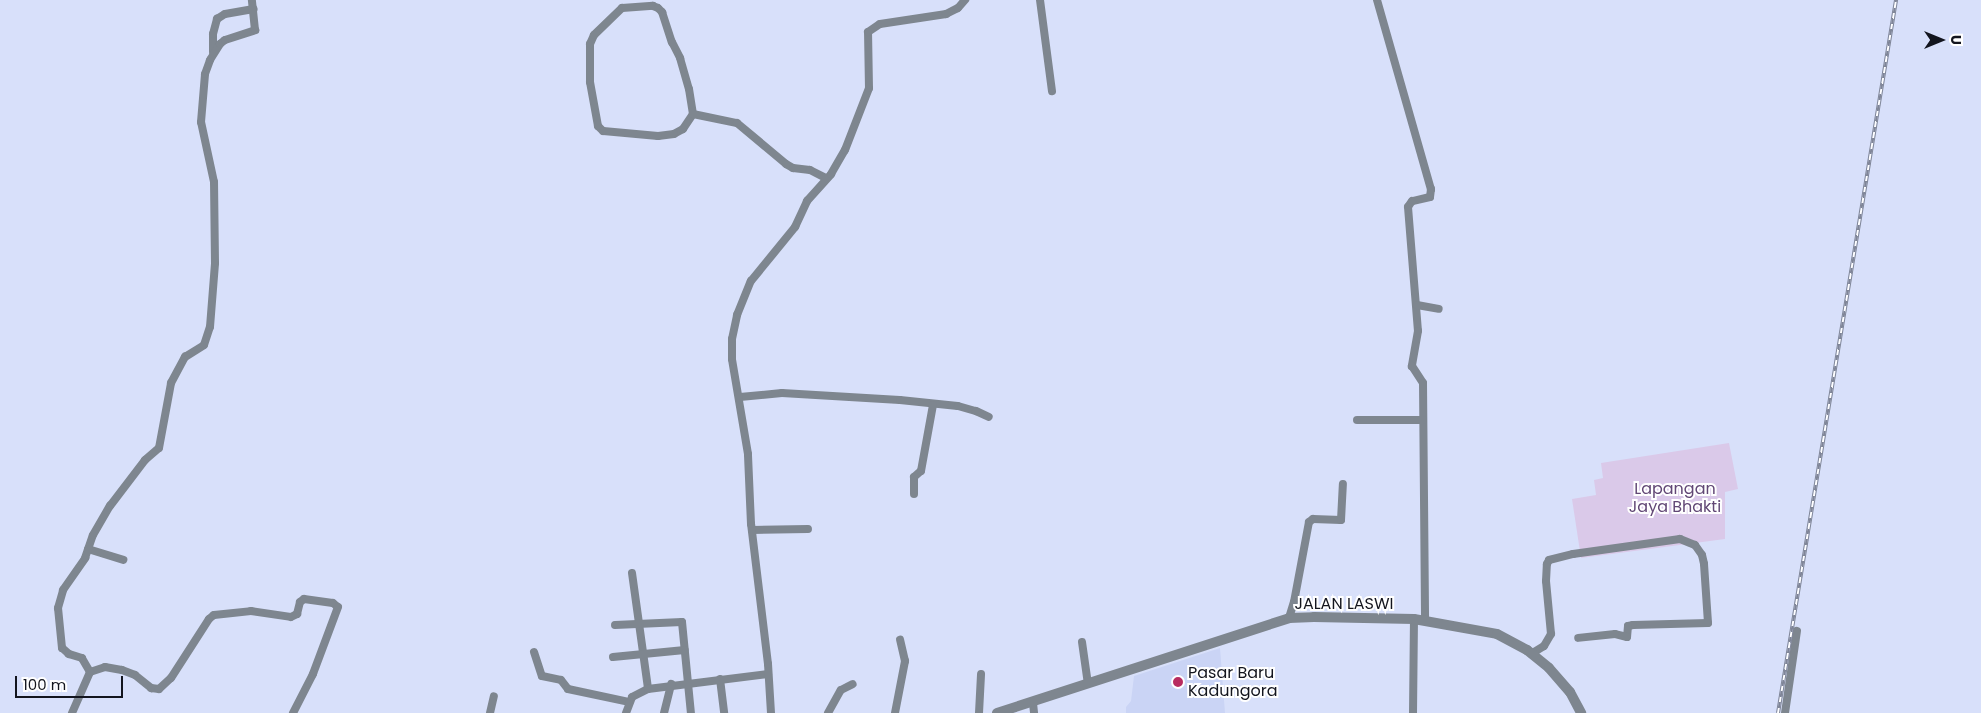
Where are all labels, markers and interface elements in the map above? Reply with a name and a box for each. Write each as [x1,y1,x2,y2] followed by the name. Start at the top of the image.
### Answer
[1916,15,1966,65] north arrow
[1946,35,1966,45] text: U
[1629,479,1721,517] park label: Lapangan Jaya Bhakti
[1294,594,1394,614] street label: JALAN LASWI
[1188,663,1278,701] place label: Pasar Baru Kadungora
[18,666,125,698] scale bar
[23,674,66,695] text: 100 m
[1172,676,1184,688] marker: Pasar Baru Kadungora

